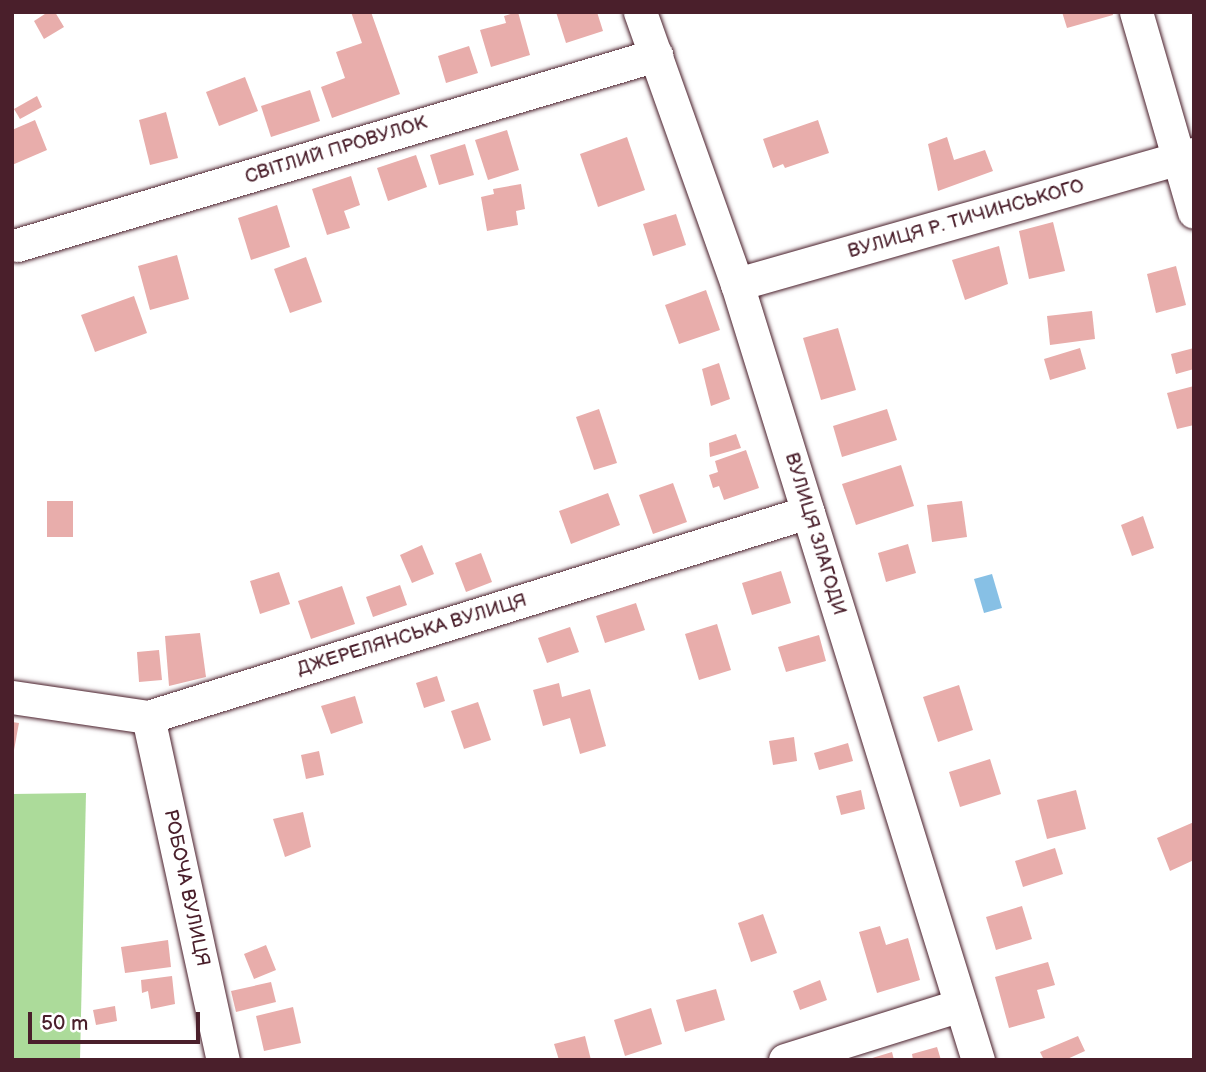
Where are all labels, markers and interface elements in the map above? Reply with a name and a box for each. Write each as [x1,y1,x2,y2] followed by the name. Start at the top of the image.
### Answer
[242,111,430,189] street label: СВІТЛИЙ ПРОВУЛОК
[845,174,1087,264] street label: ВУЛИЦЯ Р. ТИЧИНСЬКОГО
[779,450,851,618] street label: ВУЛИЦЯ ЗЛАГОДИ
[294,589,530,681] street label: ДЖЕРЕЛЯНСЬКА ВУЛИЦЯ
[158,807,214,969] street label: РОБОЧА ВУЛИЦЯ
[32,998,203,1042] scale bar
[41,1011,88,1036] text: 50 m

